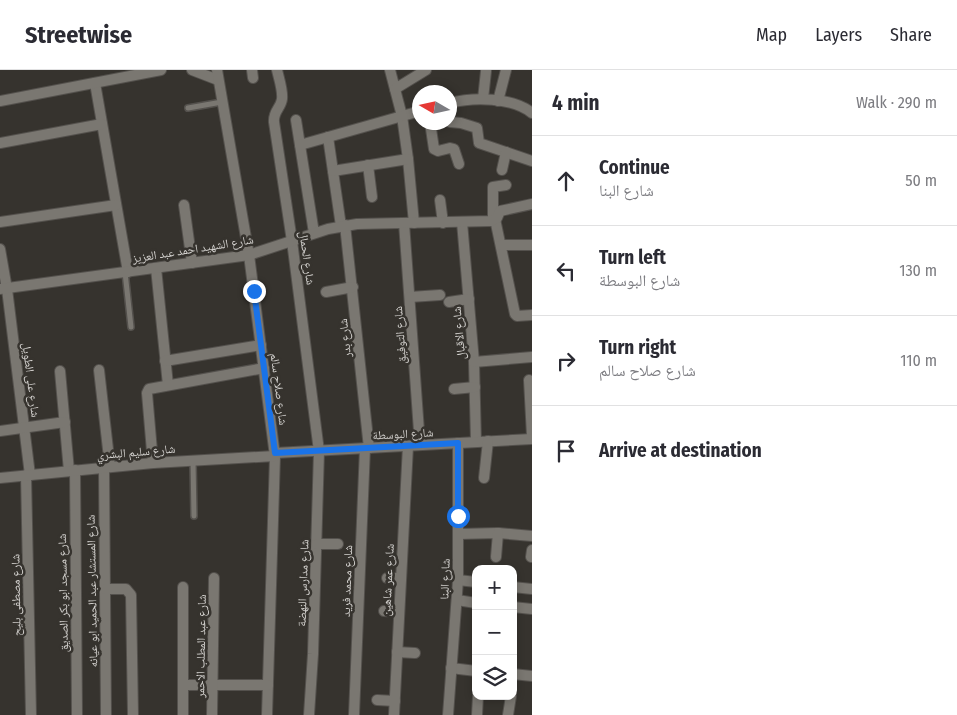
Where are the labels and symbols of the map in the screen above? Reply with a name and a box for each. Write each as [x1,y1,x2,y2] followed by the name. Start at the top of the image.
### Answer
[412,85,457,130] north arrow
[295,230,318,286] street label: شارع الحمال
[130,232,255,267] street label: شارع الشهيد احمد عبد العزيز
[243,280,266,303] route end
[391,305,410,364] street label: شارع التوفيق
[450,306,469,360] street label: شارع الاقبال
[336,318,355,359] street label: شارع بدر
[18,342,43,419] street label: شارع على الطويل
[267,352,290,426] street label: شارع صلاح سالم
[372,425,434,444] street label: شارع البوسطة
[96,442,176,465] street label: شارع سليم البشري
[447,505,470,528] route start
[84,514,101,667] street label: شارع المستشار عبد الحميد ابو عيانه
[55,533,72,653] street label: شارع مسجد ابو بكر الصديق
[294,539,313,627] street label: شارع مدارس النهضة
[379,543,398,617] street label: شارع عمر شاهين
[339,545,356,617] street label: شارع محمد فريد
[8,554,25,636] street label: شارع مصطفى بليح
[437,558,454,600] street label: شارع البنا
[193,594,210,699] street label: شارع عبد المطلب الاحمر

